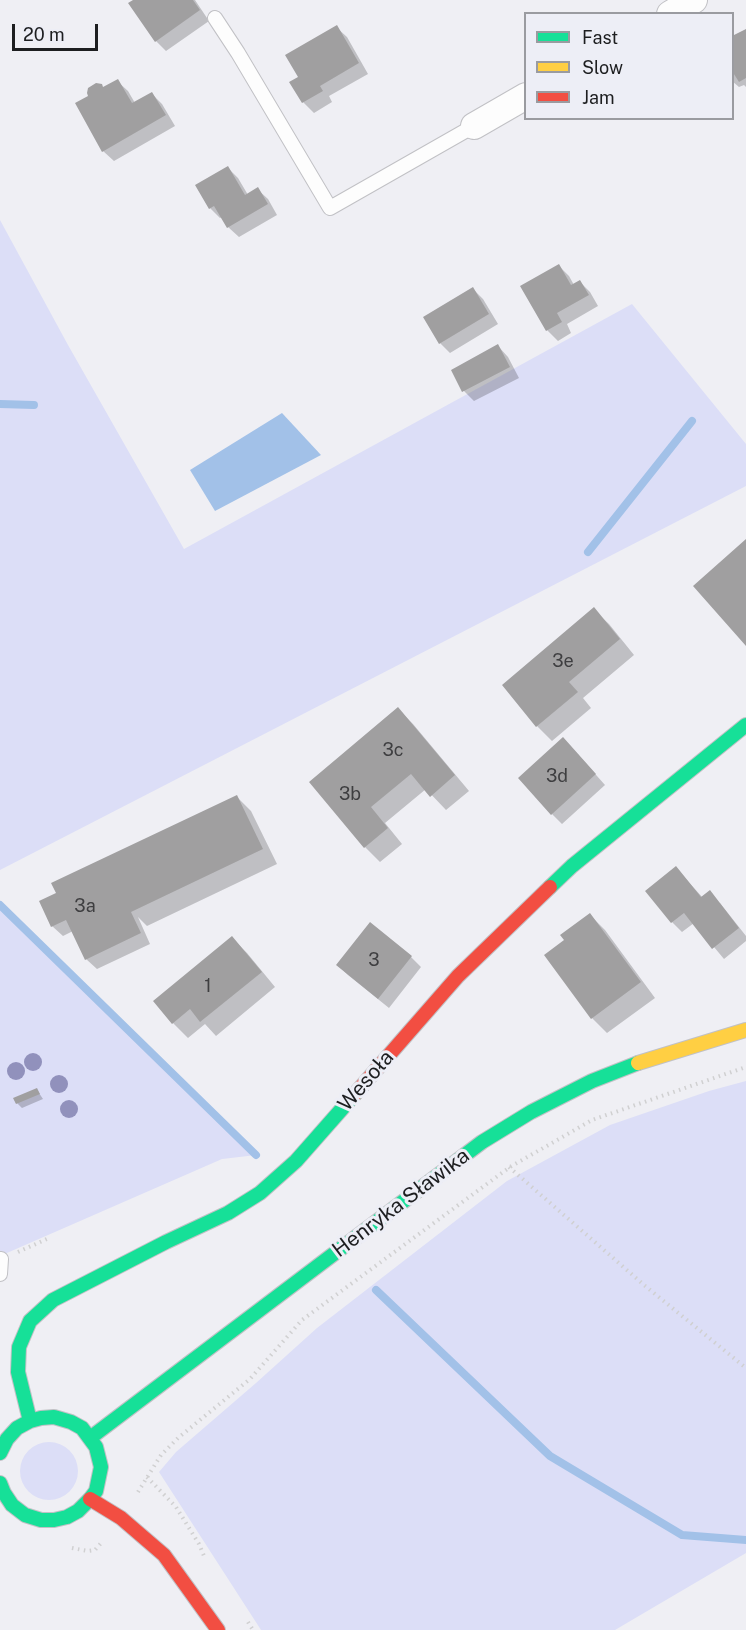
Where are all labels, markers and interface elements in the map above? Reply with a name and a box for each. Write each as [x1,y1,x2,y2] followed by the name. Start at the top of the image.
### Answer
[15,12,100,50] scale bar
[524,12,734,120] legend
[23,24,65,45] text: 20 m
[582,27,618,48] text: Fast
[582,57,623,78] text: Slow
[582,87,615,108] text: Jam
[552,650,574,672] house number: 3e
[382,739,404,761] house number: 3c
[546,765,568,787] house number: 3d
[339,783,361,805] house number: 3b
[74,895,96,917] house number: 3a
[368,949,380,971] house number: 3
[204,975,212,997] house number: 1
[333,1046,399,1116] street label: Wesoła
[327,1143,475,1263] street label: Henryka Sławika

